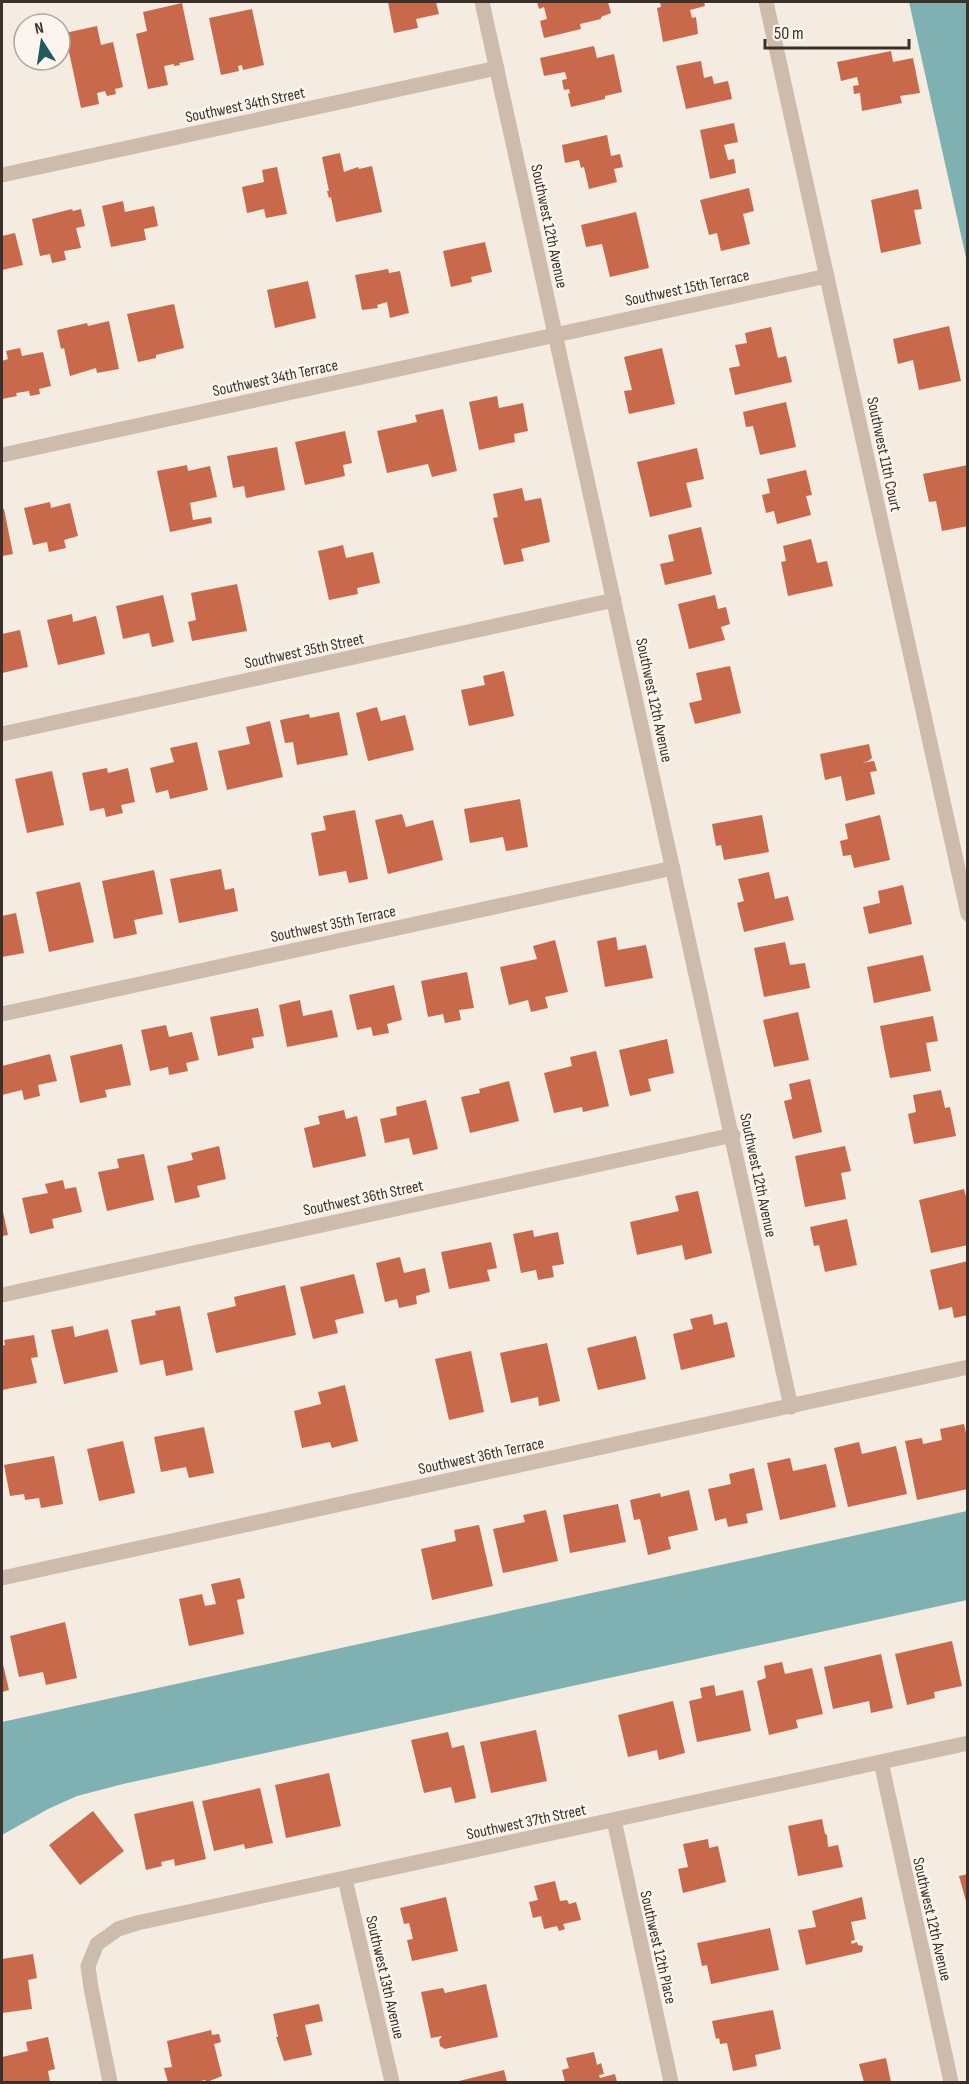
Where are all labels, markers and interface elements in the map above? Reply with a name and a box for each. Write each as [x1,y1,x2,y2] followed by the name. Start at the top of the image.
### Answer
[12,12,72,72] north arrow
[765,12,909,50] scale bar
[33,19,45,39] text: N
[774,23,804,44] text: 50 m
[184,83,307,127] street label: Southwest 34th Street
[526,163,571,290] street label: Southwest 12th Avenue
[623,266,751,311] street label: Southwest 15th Terrace
[211,356,340,401] street label: Southwest 34th Terrace
[862,395,905,513] street label: Southwest 11th Court
[243,630,366,673] street label: Southwest 35th Street
[631,637,676,764] street label: Southwest 12th Avenue
[269,902,398,947] street label: Southwest 35th Terrace
[735,1112,780,1239] street label: Southwest 12th Avenue
[302,1176,425,1220] street label: Southwest 36th Street
[417,1434,546,1479] street label: Southwest 36th Terrace
[465,1800,588,1844] street label: Southwest 37th Street
[908,1856,955,1983] street label: Southwest 12th Avenue
[635,1889,680,2006] street label: Southwest 12th Place
[361,1914,408,2041] street label: Southwest 13th Avenue

